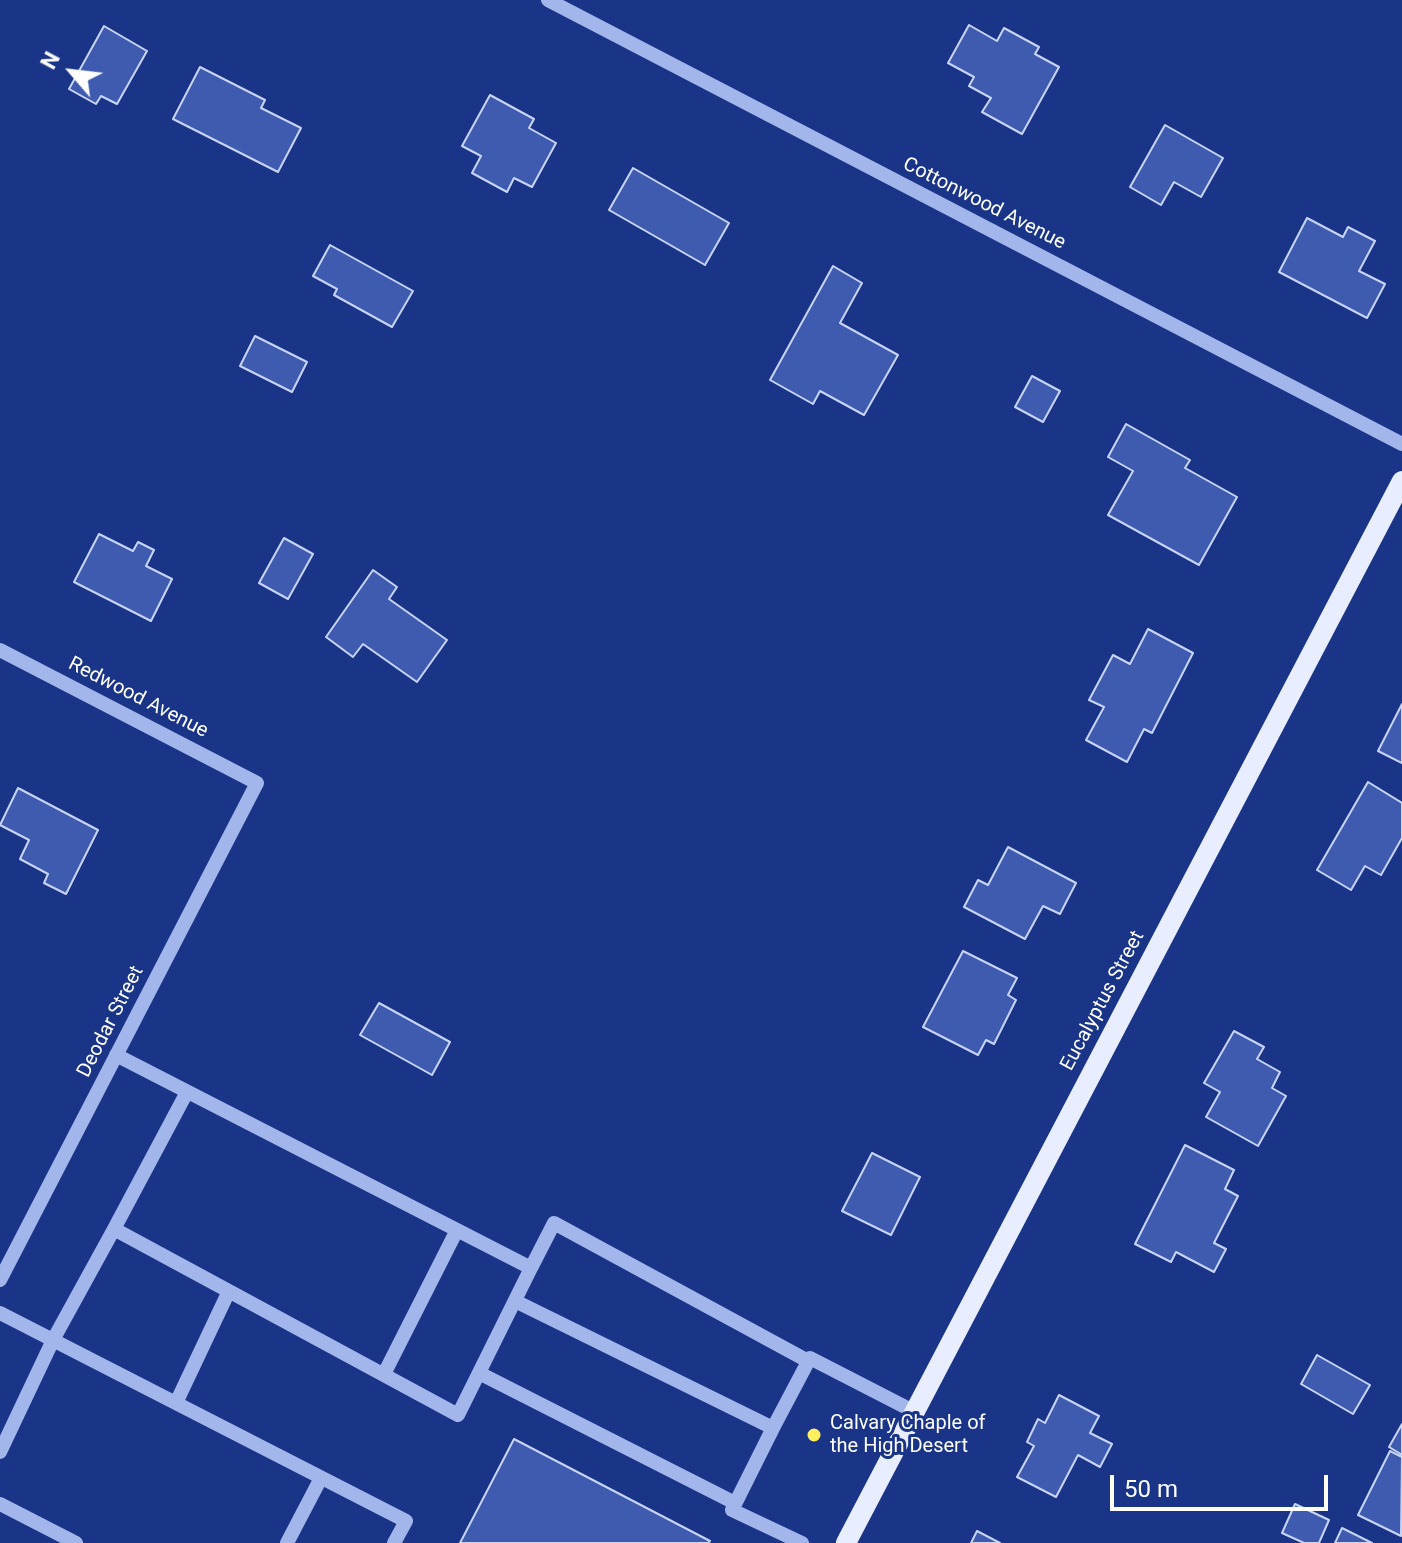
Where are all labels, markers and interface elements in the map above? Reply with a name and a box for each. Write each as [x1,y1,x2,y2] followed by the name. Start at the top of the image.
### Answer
[32,32,112,112] north arrow
[36,48,65,73] text: N
[899,153,1069,255] street label: Cottonwood Avenue
[64,652,212,744] street label: Redwood Avenue
[1056,927,1150,1075] street label: Eucalyptus Street
[73,962,149,1082] street label: Deodar Street
[830,1412,985,1459] place label: Calvary Chaple of the High Desert
[805,1426,823,1444] marker: Calvary Chaple of the High Desert
[1114,1459,1332,1509] scale bar
[1124,1475,1178,1503] text: 50 m

